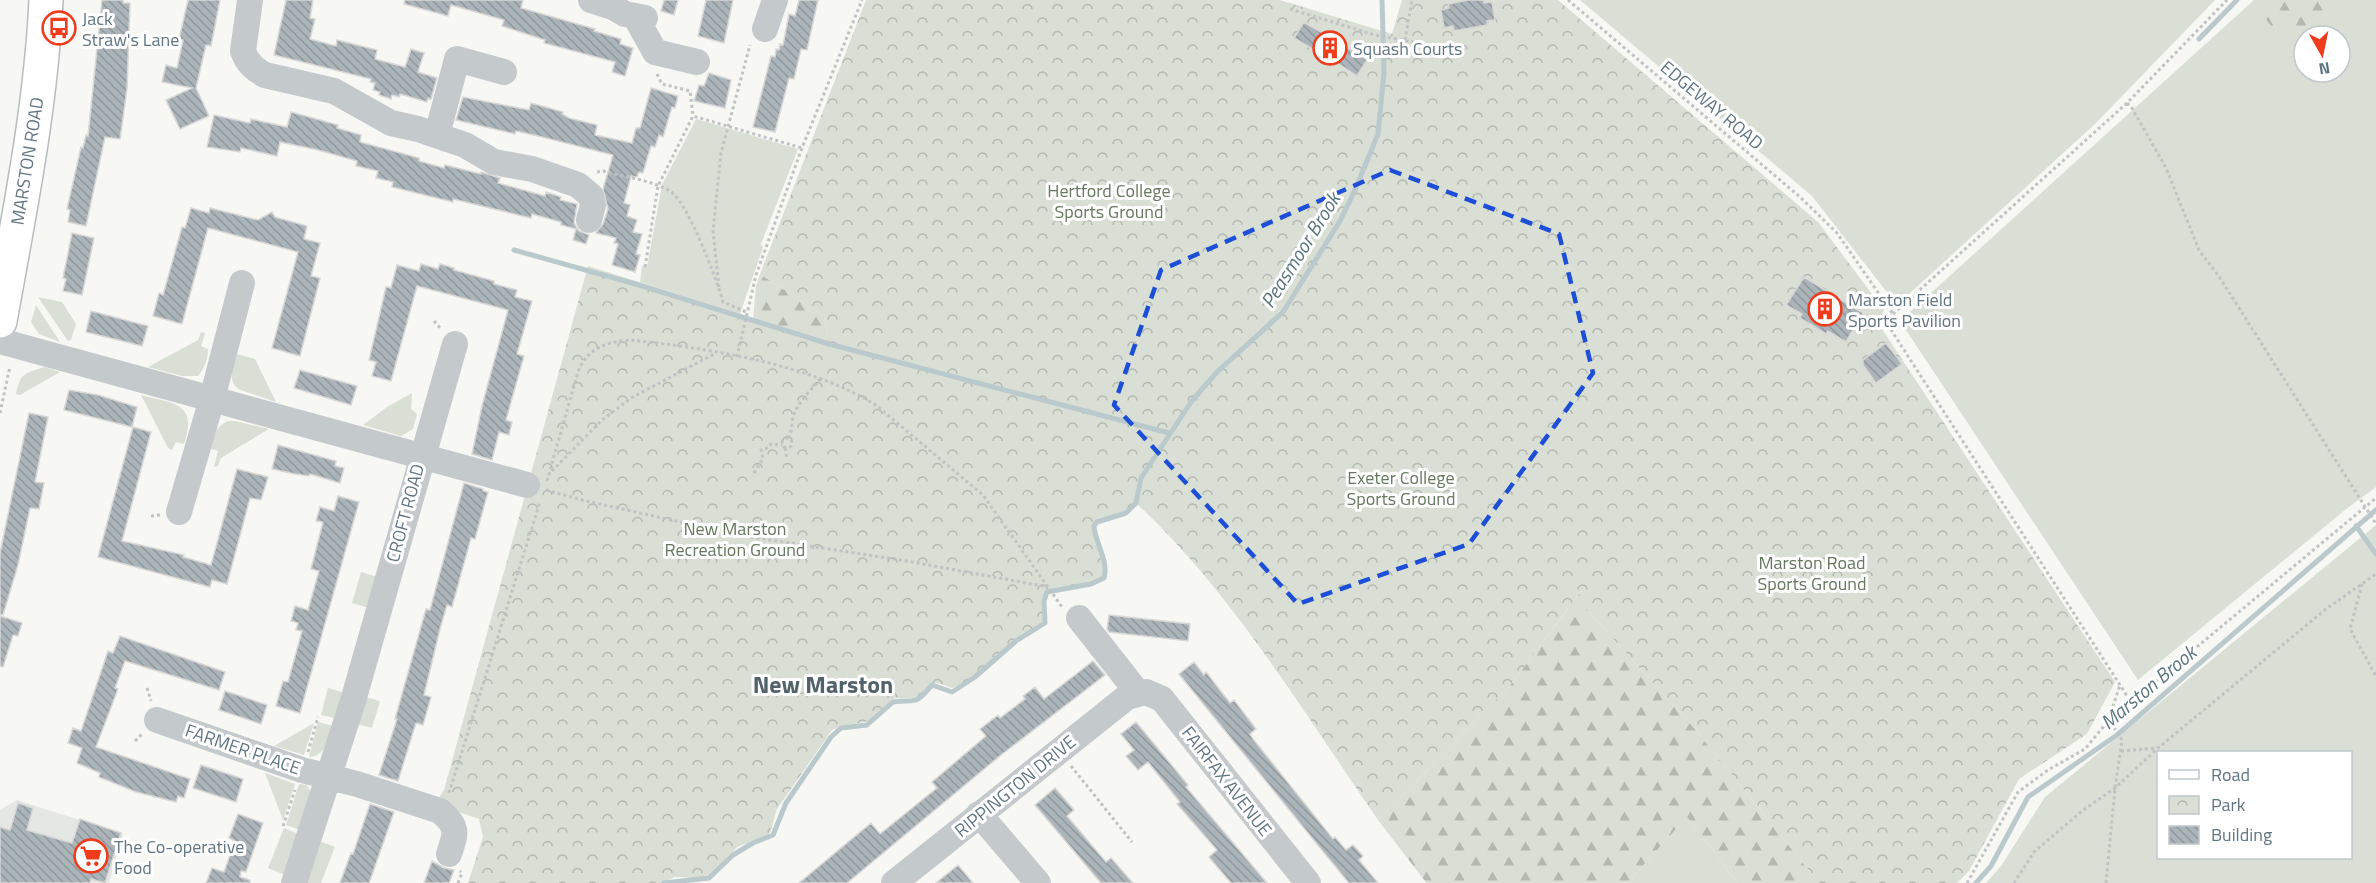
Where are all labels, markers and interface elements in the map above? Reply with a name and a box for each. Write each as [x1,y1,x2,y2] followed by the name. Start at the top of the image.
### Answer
[82,5,179,53] place label: Jack Straw's Lane
[41,10,77,46] bus stop icon: Jack Straw's Lane
[2292,24,2352,84] north arrow
[1312,30,1348,66] building icon: Squash Courts
[1353,35,1462,62] place label: Squash Courts
[1655,54,1769,156] street label: EDGEWAY ROAD
[2317,56,2332,82] text: N
[4,95,50,227] street label: MARSTON ROAD
[1047,177,1171,225] park label: Hertford College Sports Ground
[1252,184,1349,314] water label: Peasmoor Brook
[1848,286,1961,334] place label: Marston Field Sports Pavilion
[1807,291,1843,327] building icon: Marston Field Sports Pavilion
[379,461,431,565] street label: CROFT ROAD
[1346,464,1456,512] park label: Exeter College Sports Ground
[665,515,805,563] park label: New Marston Recreation Ground
[1757,549,1867,597] park label: Marston Road Sports Ground
[2093,636,2204,737] water label: Marston Brook
[753,666,893,702] district label: New Marston
[182,717,304,781] street label: FARMER PLACE
[1175,720,1279,842] street label: FAIRFAX AVENUE
[949,729,1082,843] street label: RIPPINGTON DRIVE
[2157,751,2352,859] legend
[2211,761,2250,788] text: Road
[2211,791,2246,818] text: Park
[2211,821,2272,848] text: Building
[114,833,244,881] place label: The Co-operative Food
[73,838,109,874] supermarket icon: The Co-operative Food

